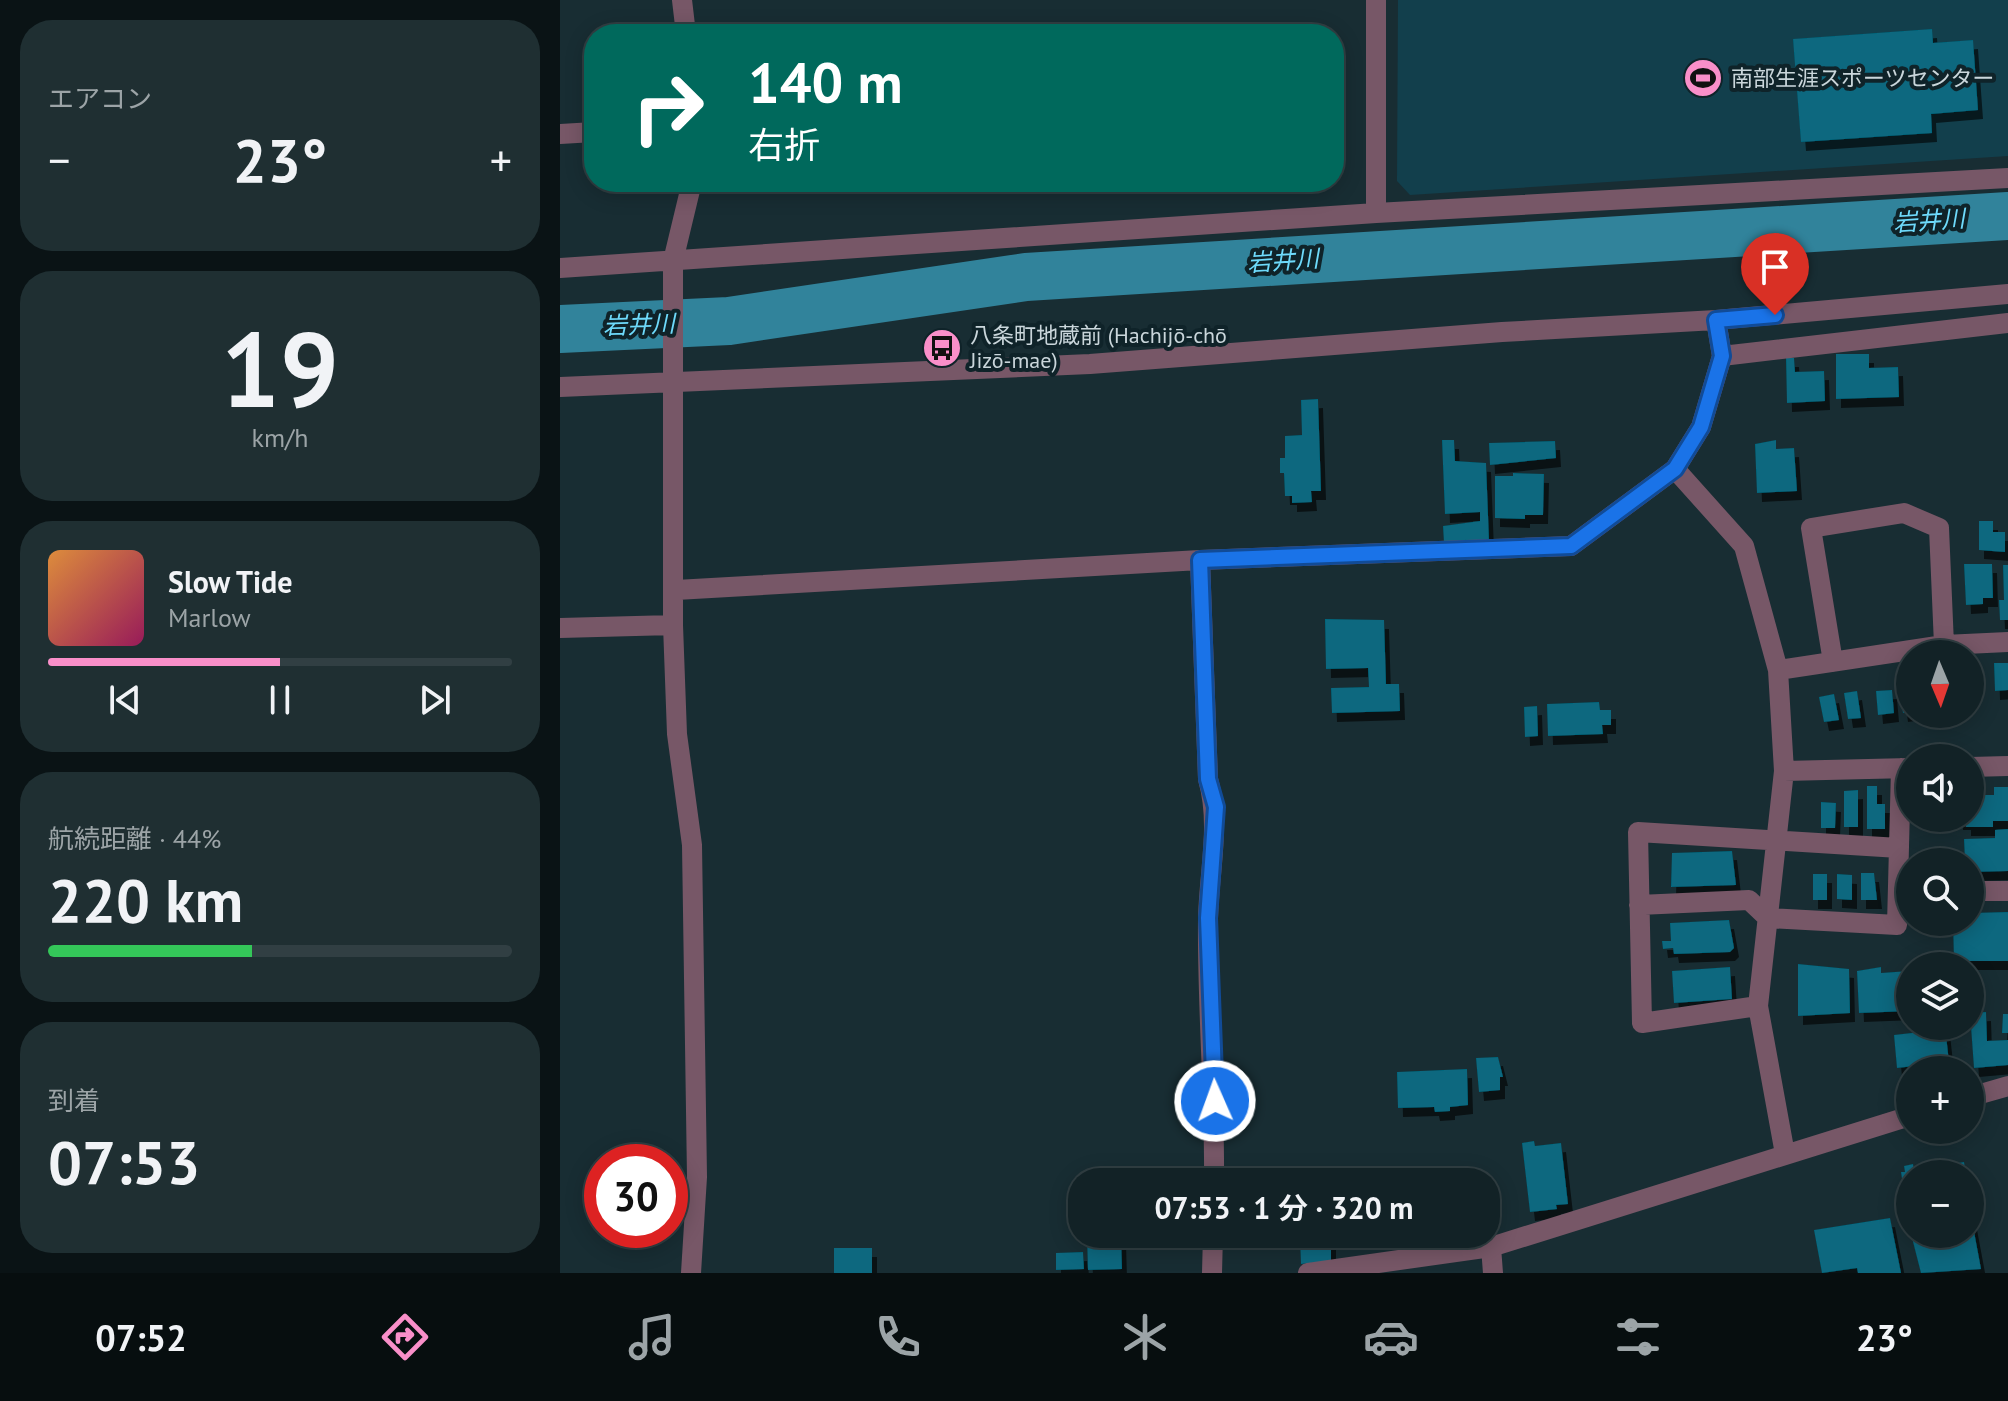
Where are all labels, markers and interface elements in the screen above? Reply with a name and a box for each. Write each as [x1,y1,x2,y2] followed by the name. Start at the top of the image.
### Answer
[748,46,903,118] text: 140 m
[616,56,720,160] icon: right
[1682,57,1724,99] sports icon: 南部生涯スポーツセンター
[1731,64,1995,92] place label: 南部生涯スポーツセンター
[48,82,152,115] text: エアコン
[233,121,327,199] text: 23°
[748,121,820,168] text: 右折
[48,131,70,188] text: −
[490,131,512,188] text: +
[1892,202,1969,238] water label: 岩井川
[1741,233,1809,315] pin
[1246,242,1323,278] water label: 岩井川
[1753,245,1797,289] icon: arrive
[221,301,339,436] text: 19
[602,308,678,341] water label: 岩井川
[969,321,1227,374] place label: 八条町地蔵前 (Hachijō-chō Jizō-mae)
[921,327,963,369] bus stop icon: 八条町地蔵前 (Hachijō-chō Jizō-mae)
[252,421,309,454] text: km/h
[168,562,293,601] text: Slow Tide
[168,601,251,634] text: Marlow
[1896,640,1984,728] north arrow
[1896,640,1984,1248] map controls
[103,678,147,722] icon: previous
[258,678,302,722] icon: pause
[413,678,457,722] icon: next
[1896,744,1984,832] button: sound
[48,822,221,855] text: 航続距離 · 44%
[1896,848,1984,936] button: search
[48,861,243,939] text: 220 km
[1896,952,1984,1040] button: layers
[1896,1056,1984,1144] button: +
[1173,1059,1257,1143] position arrow
[48,1084,100,1117] text: 到着
[48,1123,200,1201] text: 07:53
[584,1144,688,1248] speed limit sign: 30
[1896,1160,1984,1248] button: −
[1154,1188,1414,1227] text: 07:53 · 1 分 · 320 m
[377,1309,433,1365] icon: directions
[624,1309,680,1365] icon: music
[870,1309,926,1365] icon: phone
[1117,1309,1173,1365] icon: climate
[1363,1309,1419,1365] icon: car
[1610,1309,1666,1365] icon: filters
[95,1314,187,1361] text: 07:52
[1856,1314,1913,1361] text: 23°

